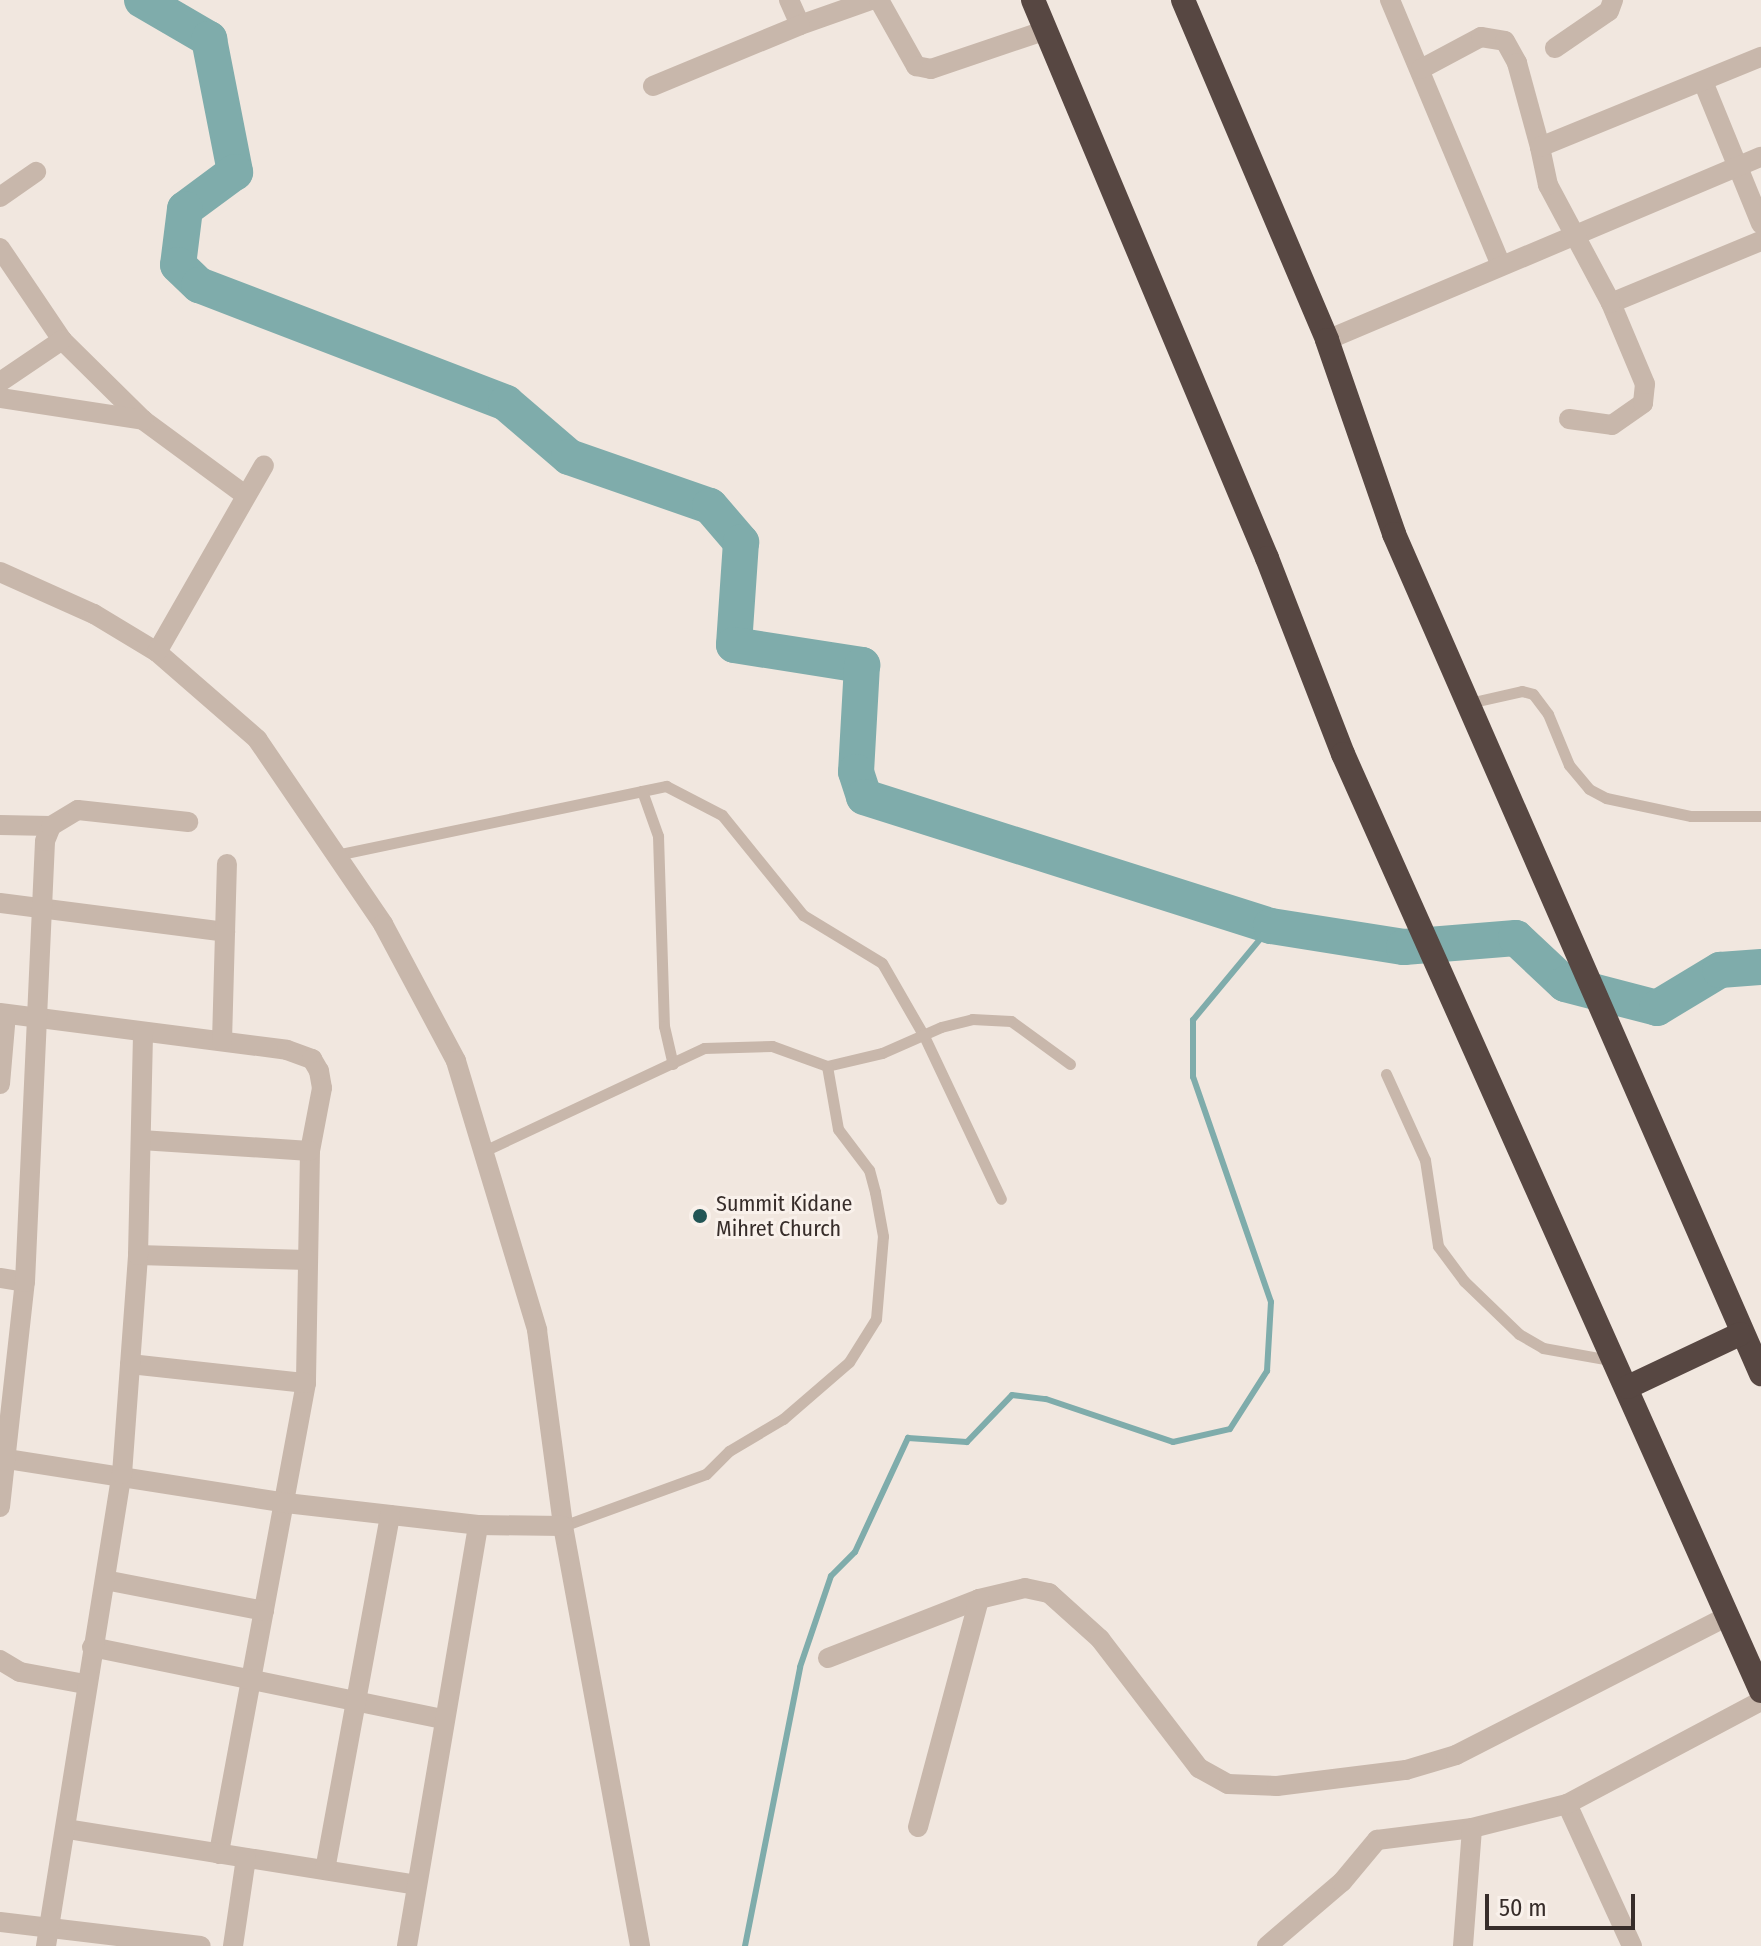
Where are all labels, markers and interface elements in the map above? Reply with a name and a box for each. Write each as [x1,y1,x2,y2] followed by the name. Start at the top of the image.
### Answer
[716,1190,852,1242] place label: Summit Kidane Mihret Church
[691,1207,709,1225] marker: Summit Kidane Mihret Church
[1489,1878,1639,1928] scale bar
[1499,1894,1547,1922] text: 50 m

